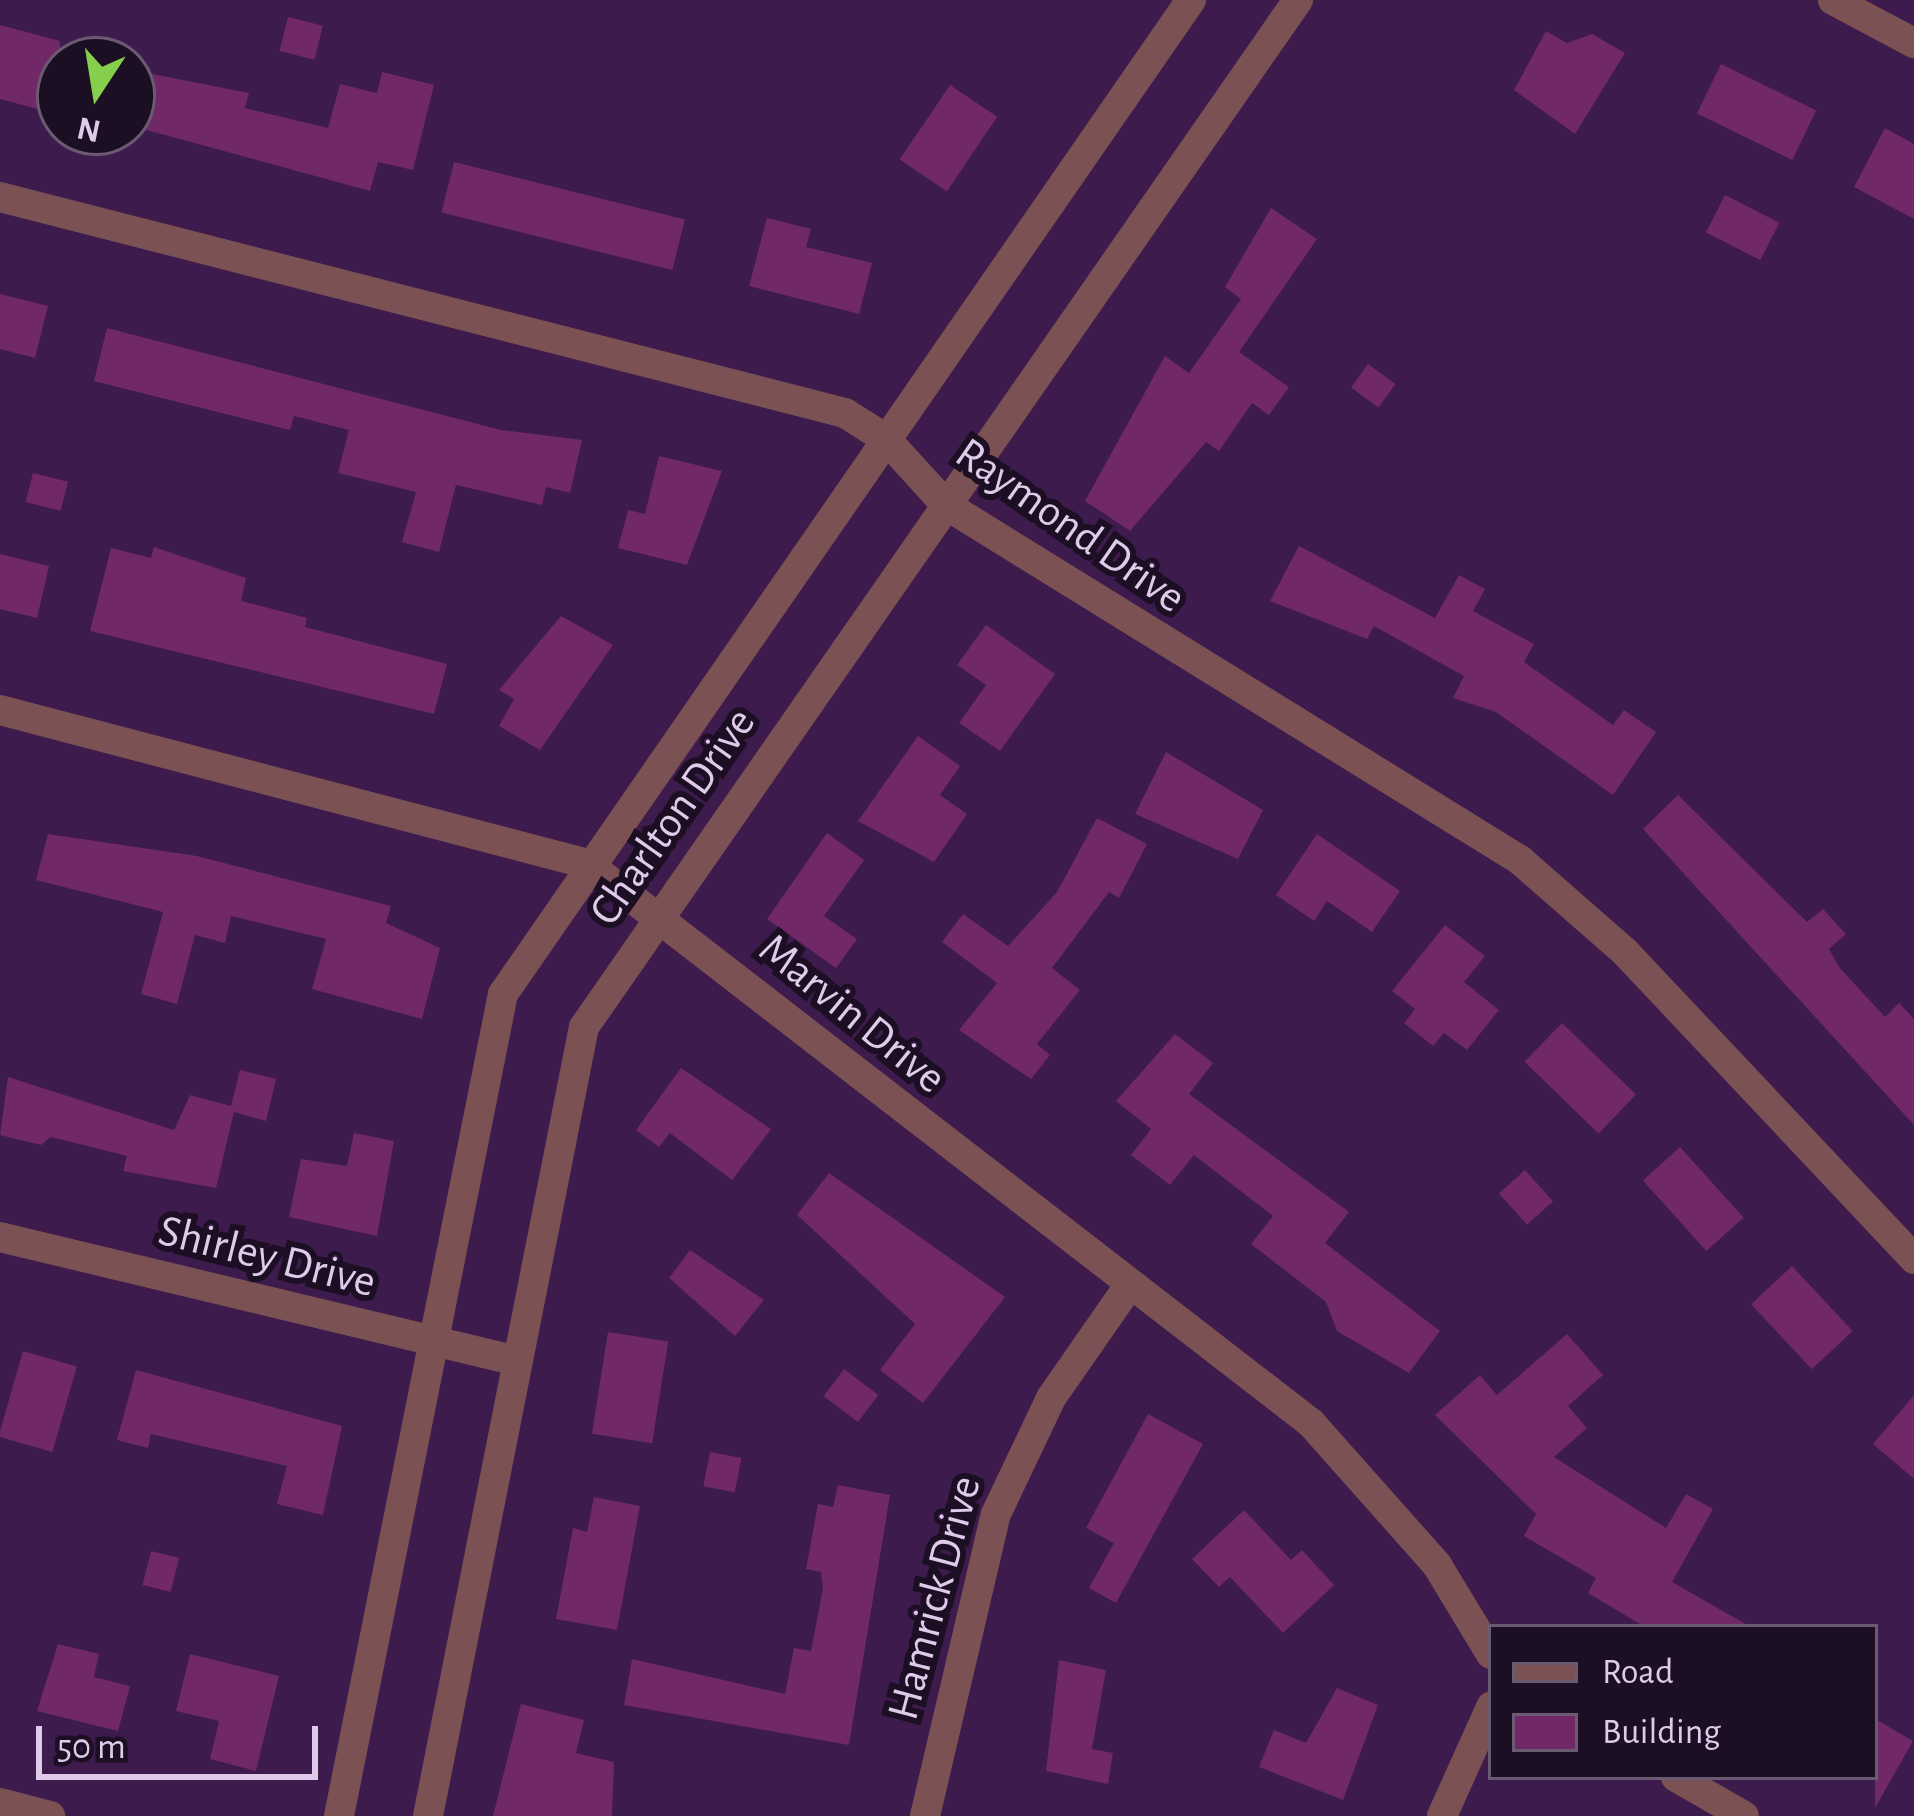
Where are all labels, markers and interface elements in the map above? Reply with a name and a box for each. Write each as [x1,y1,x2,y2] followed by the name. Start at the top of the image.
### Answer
[36,36,156,156] north arrow
[74,110,104,147] text: N
[944,427,1196,625] street label: Raymond Drive
[578,698,768,936] street label: Charlton Drive
[748,922,956,1106] street label: Marvin Drive
[153,1204,381,1310] street label: Shirley Drive
[877,1470,993,1726] street label: Hamrick Drive
[1488,1624,1878,1780] legend
[1602,1654,1674,1690] text: Road
[42,1702,324,1776] scale bar
[1602,1714,1721,1750] text: Building
[57,1729,126,1765] text: 50 m

